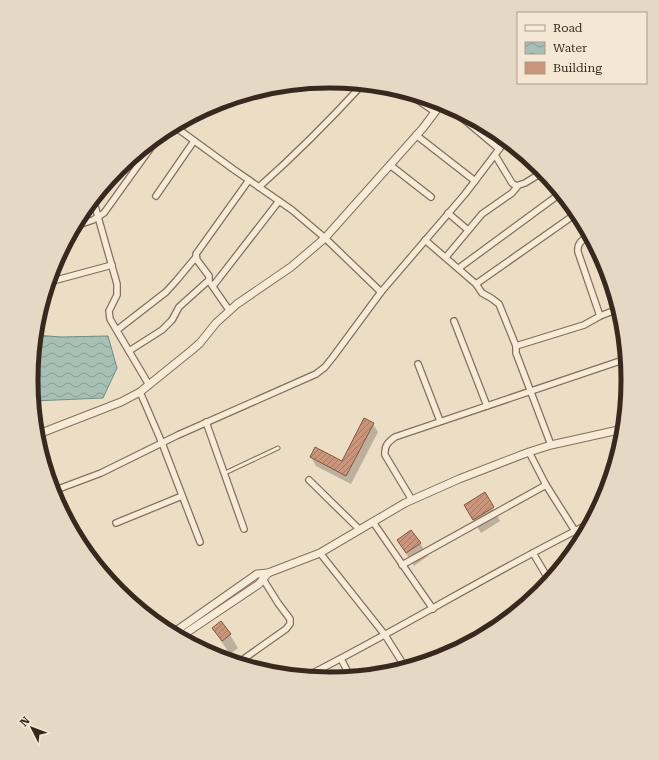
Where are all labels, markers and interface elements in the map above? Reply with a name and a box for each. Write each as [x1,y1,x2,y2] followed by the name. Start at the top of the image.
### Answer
[517,12,647,84] legend
[553,21,583,35] text: Road
[553,41,587,55] text: Water
[553,61,602,75] text: Building
[12,708,52,748] north arrow
[17,714,33,729] text: N

